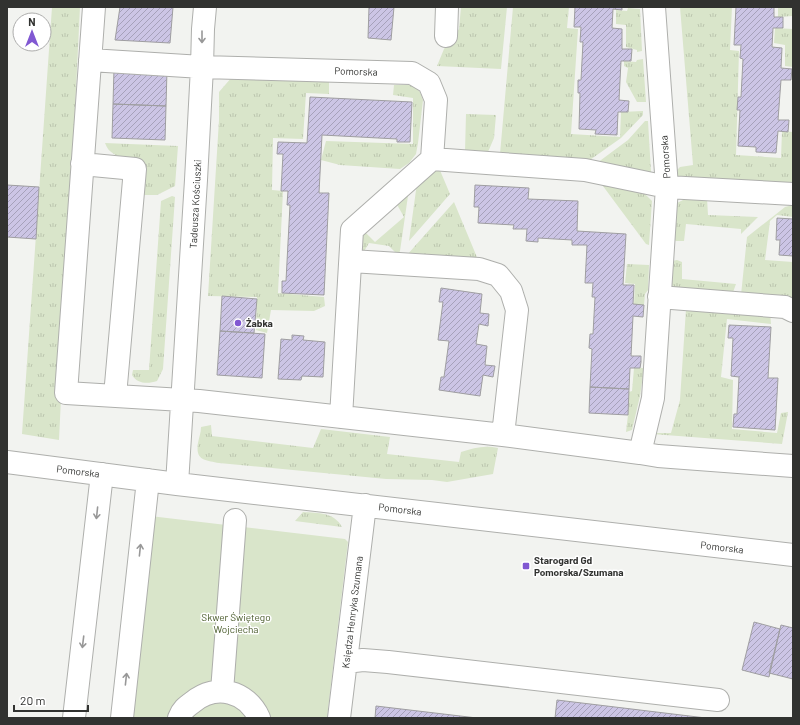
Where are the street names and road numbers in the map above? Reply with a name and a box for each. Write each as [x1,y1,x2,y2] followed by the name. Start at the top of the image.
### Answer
[334,64,378,78] street label: Pomorska
[658,135,672,179] street label: Pomorska
[187,159,203,249] street label: Tadeusza Kościuszki
[56,462,100,480] street label: Pomorska
[378,500,422,518] street label: Pomorska
[700,538,744,556] street label: Pomorska
[339,555,365,669] street label: Księdza Henryka Szumana

